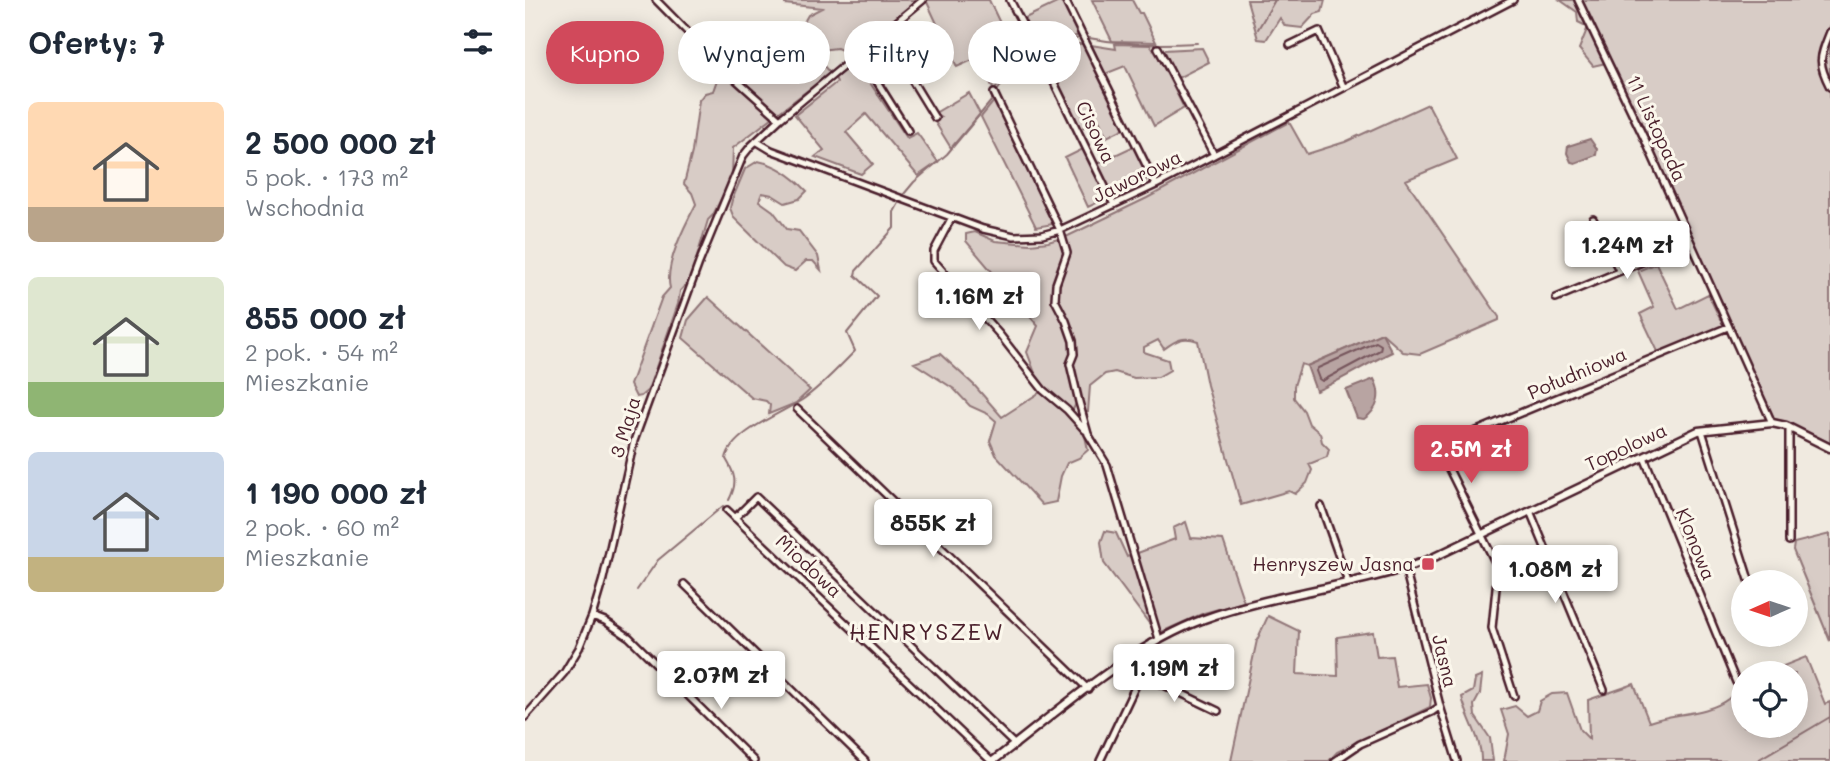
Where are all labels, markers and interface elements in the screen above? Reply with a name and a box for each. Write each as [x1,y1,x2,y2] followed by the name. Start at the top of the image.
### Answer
[546,21,664,84] chip: Kupno
[678,21,830,84] chip: Wynajem
[844,21,954,84] chip: Filtry
[968,21,1081,84] chip: Nowe
[28,22,165,62] text: Oferty: 7
[459,23,497,61] icon: filters
[1622,70,1693,185] street label: 11 Listopada
[1071,96,1122,167] street label: Cisowa
[245,122,436,162] text: 2 500 000 zł
[84,130,168,214] icon: home
[1088,143,1185,208] street label: Jaworowa
[245,162,408,192] text: 5 pok. · 173 m²
[245,192,365,222] text: Wschodnia
[1555,222,1699,281] pin: 1.24M zł
[1581,229,1673,259] text: 1.24M zł
[907,272,1051,332] pin: 1.16M zł
[934,280,1024,310] text: 1.16M zł
[245,297,406,337] text: 855 000 zł
[84,305,168,389] icon: home
[245,337,398,367] text: 2 pok. · 54 m²
[1523,340,1630,405] street label: Południowa
[245,367,369,397] text: Mieszkanie
[603,393,646,460] street label: 3 Maja
[1581,417,1671,476] street label: Topolowa
[1406,426,1536,485] pin: 2.5M zł
[1430,433,1512,463] text: 2.5M zł
[245,472,427,512] text: 1 190 000 zł
[84,480,168,564] icon: home
[868,500,998,559] pin: 855K zł
[1671,504,1722,584] street label: Klonowa
[890,507,976,537] text: 855K zł
[245,512,399,542] text: 2 pok. · 60 m²
[771,528,848,603] street label: Miodowa
[245,542,369,572] text: Mieszkanie
[1483,546,1627,605] pin: 1.08M zł
[1252,551,1414,576] place label: Henryszew Jasna
[1508,553,1602,583] text: 1.08M zł
[1420,556,1436,572] marker: Henryszew Jasna
[1731,570,1808,648] north arrow
[1731,570,1808,738] map controls
[849,616,1005,646] district label: HENRYSZEW
[1427,632,1464,690] street label: Jasna
[1102,644,1246,704] pin: 1.19M zł
[649,652,793,711] pin: 2.07M zł
[1129,652,1219,682] text: 1.19M zł
[673,659,769,689] text: 2.07M zł
[1731,661,1808,738] button: locate

